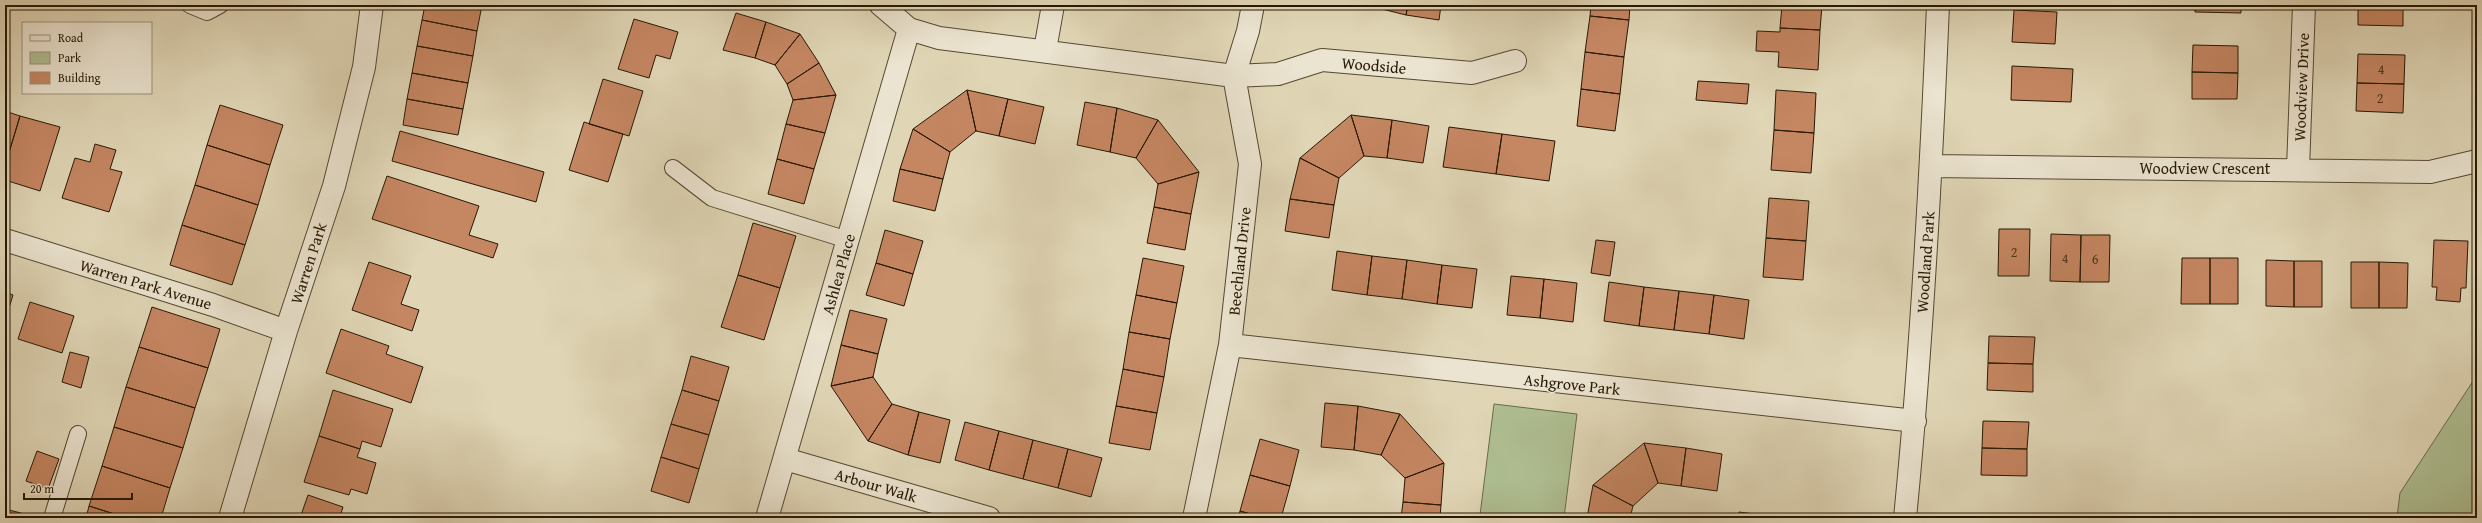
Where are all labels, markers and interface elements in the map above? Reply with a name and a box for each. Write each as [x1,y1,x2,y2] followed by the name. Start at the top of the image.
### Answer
[22,22,152,94] legend
[58,29,84,46] text: Road
[2287,32,2315,142] street label: Woodview Drive
[58,49,82,66] text: Park
[1341,50,1407,80] street label: Woodside
[2378,59,2385,79] house number: 4
[58,69,101,86] text: Building
[2377,88,2383,108] house number: 2
[2140,156,2271,180] street label: Woodview Crescent
[1221,206,1257,316] street label: Beechland Drive
[1909,210,1941,314] street label: Woodland Park
[284,218,333,307] street label: Warren Park
[815,231,861,317] street label: Ashlea Place
[2011,242,2017,262] house number: 2
[2062,248,2069,268] house number: 4
[2092,249,2099,269] house number: 6
[77,252,215,316] street label: Warren Park Avenue
[1523,367,1622,401] street label: Ashgrove Park
[832,462,921,508] street label: Arbour Walk
[24,475,132,501] scale bar
[30,480,54,497] text: 20 m

